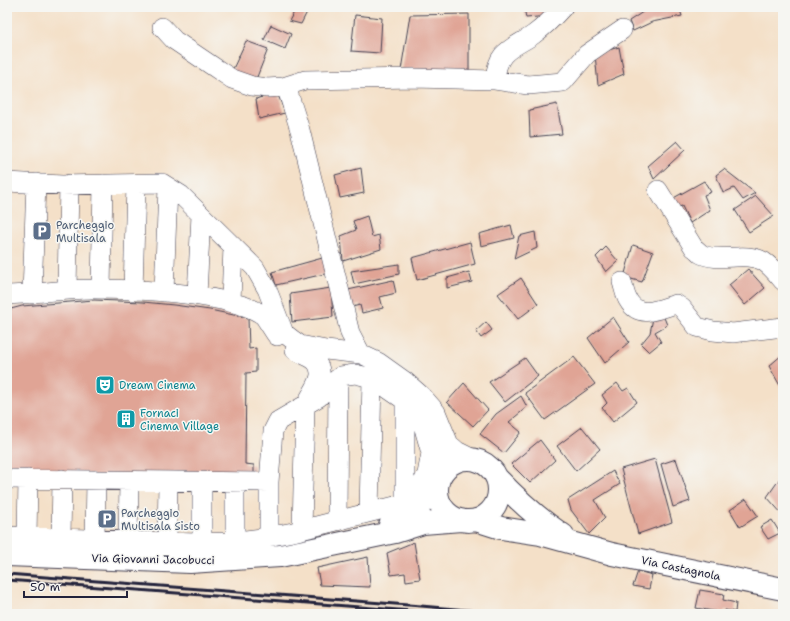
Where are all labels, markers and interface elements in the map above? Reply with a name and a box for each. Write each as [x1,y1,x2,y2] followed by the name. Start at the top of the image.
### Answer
[56,218,114,246] place label: Parcheggio Multisala
[31,220,53,242] parking icon: Parcheggio Multisala
[94,374,116,396] theatre icon: Dream Cinema
[119,378,196,393] place label: Dream Cinema
[140,406,219,434] place label: Fornaci Cinema Village
[115,408,137,430] building icon: Fornaci Cinema Village
[121,506,200,534] place label: Parcheggio Multisala Sisto
[96,508,118,530] parking icon: Parcheggio Multisala Sisto
[91,551,215,568] street label: Via Giovanni Jacobucci
[640,553,722,584] street label: Via Castagnola
[24,573,127,599] scale bar
[30,579,60,595] text: 50 m

